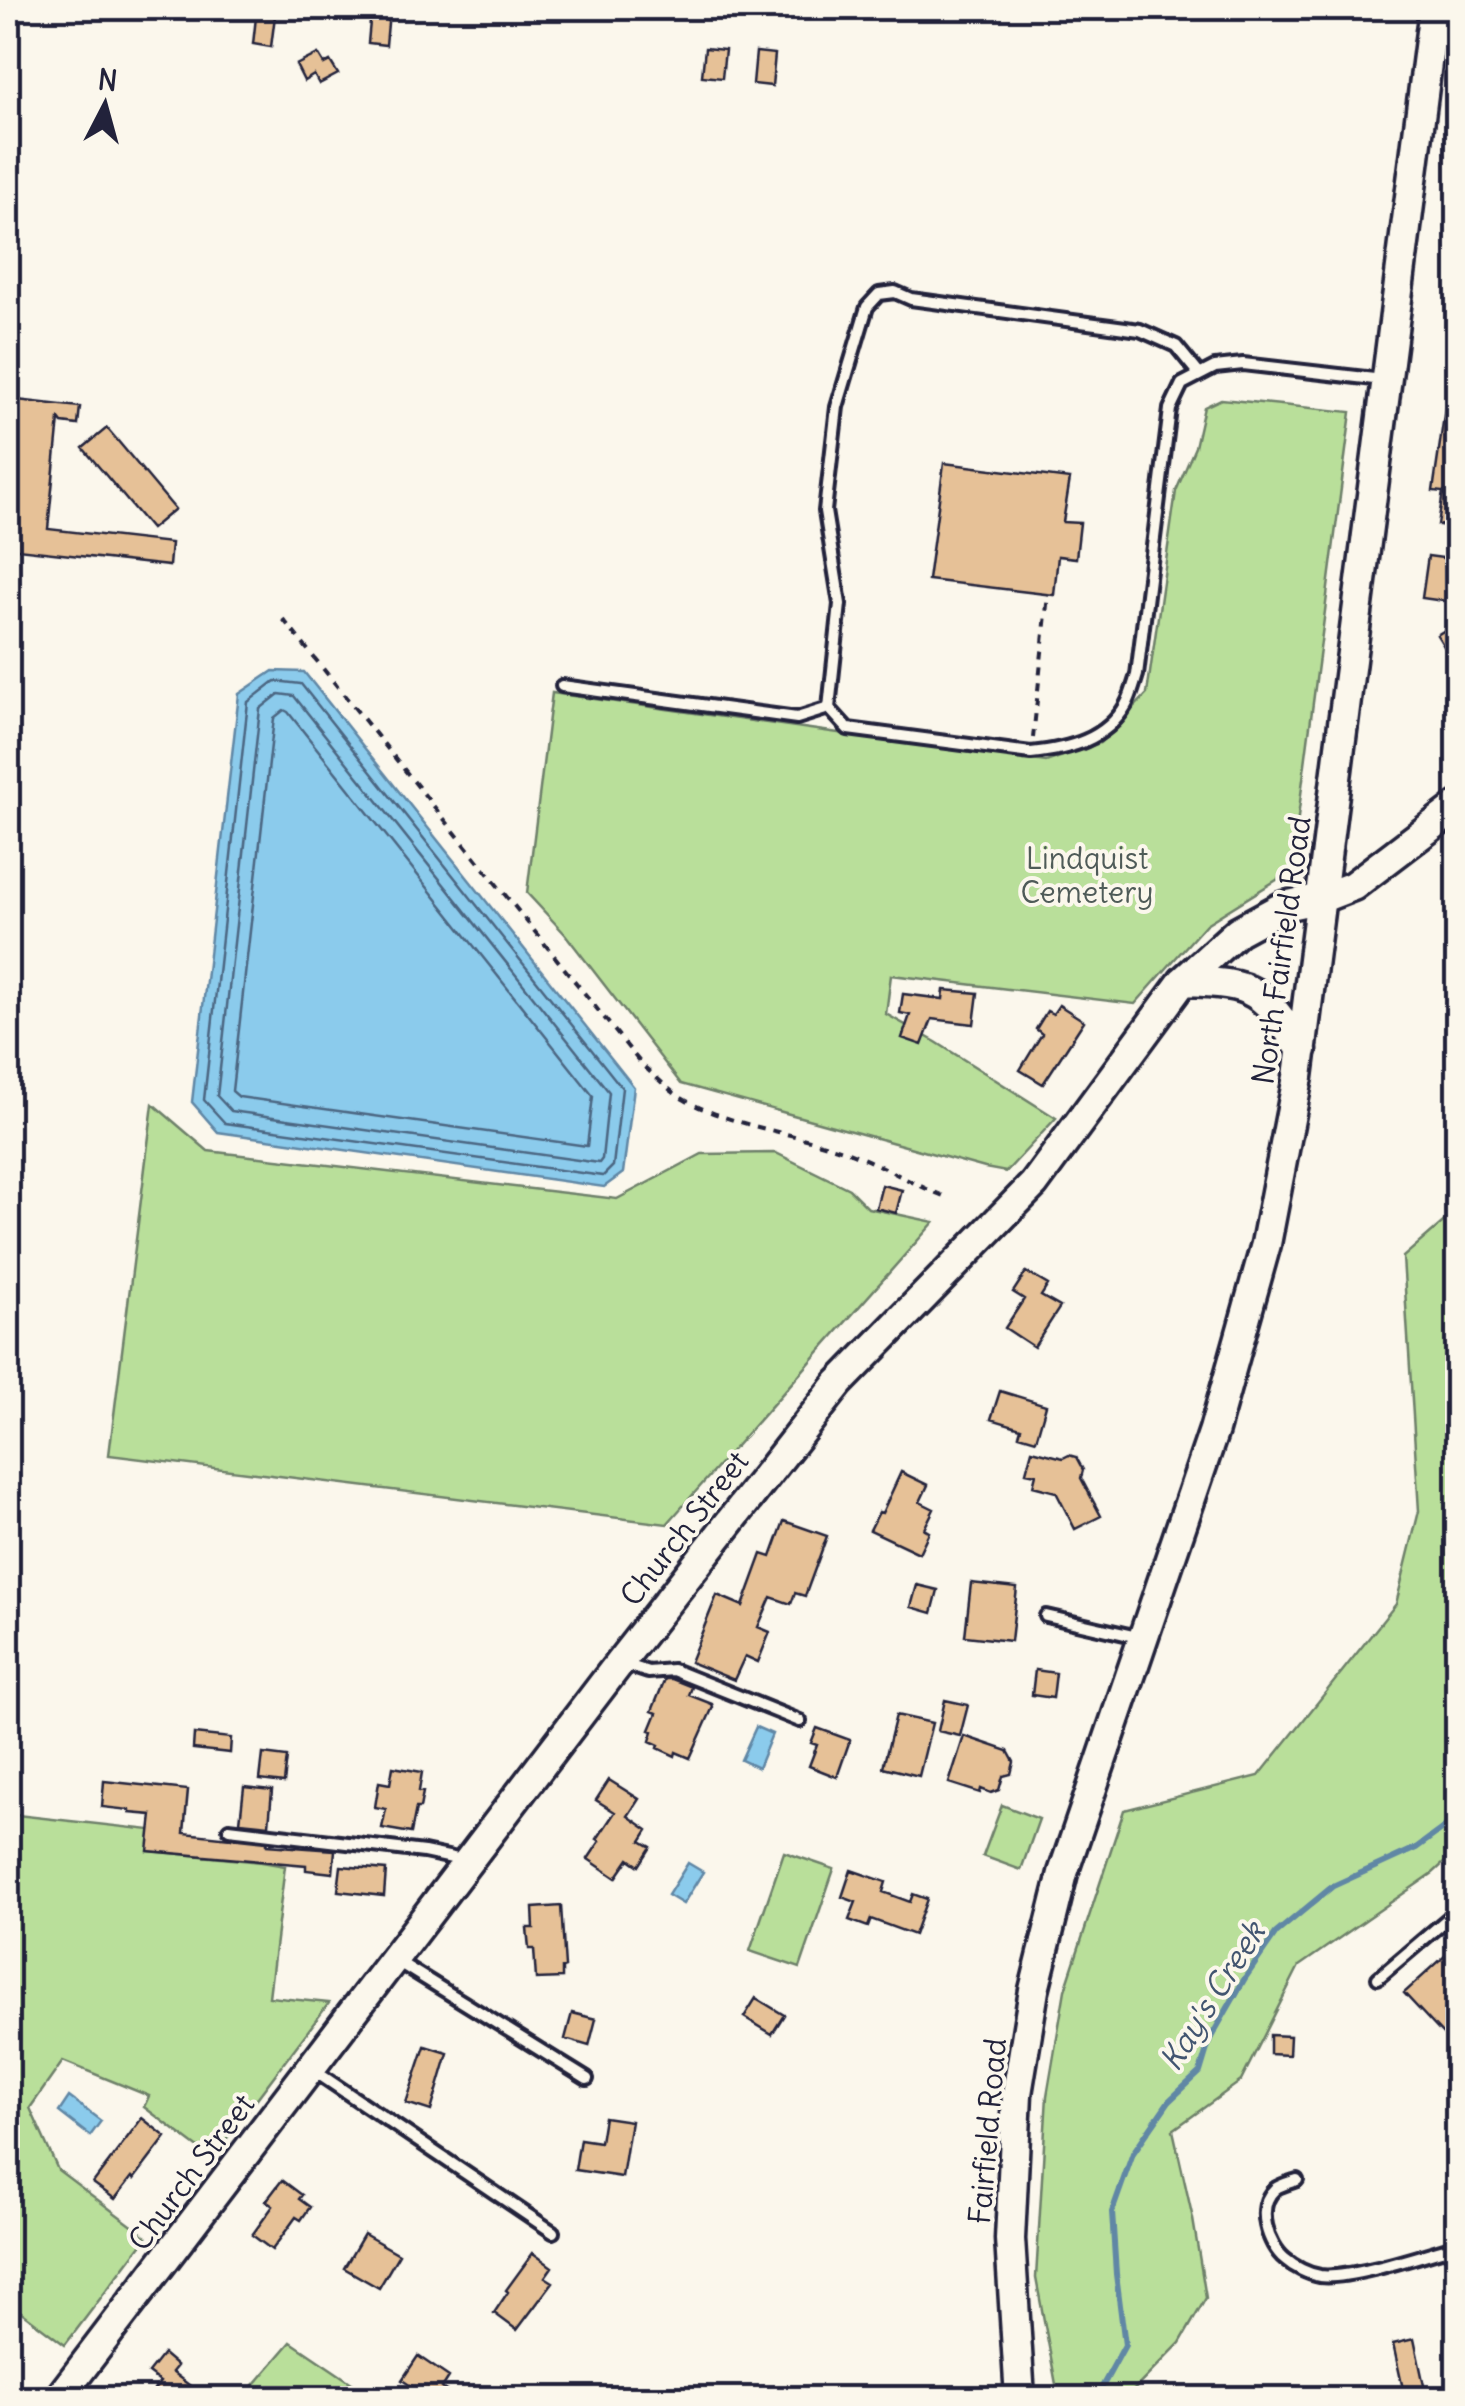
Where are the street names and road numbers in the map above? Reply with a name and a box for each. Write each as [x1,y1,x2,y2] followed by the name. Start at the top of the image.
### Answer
[1243,813,1319,1087] street label: North Fairfield Road
[612,1443,756,1613] street label: Church Street
[960,2037,1014,2225] street label: Fairfield Road
[120,2086,262,2258] street label: Church Street

